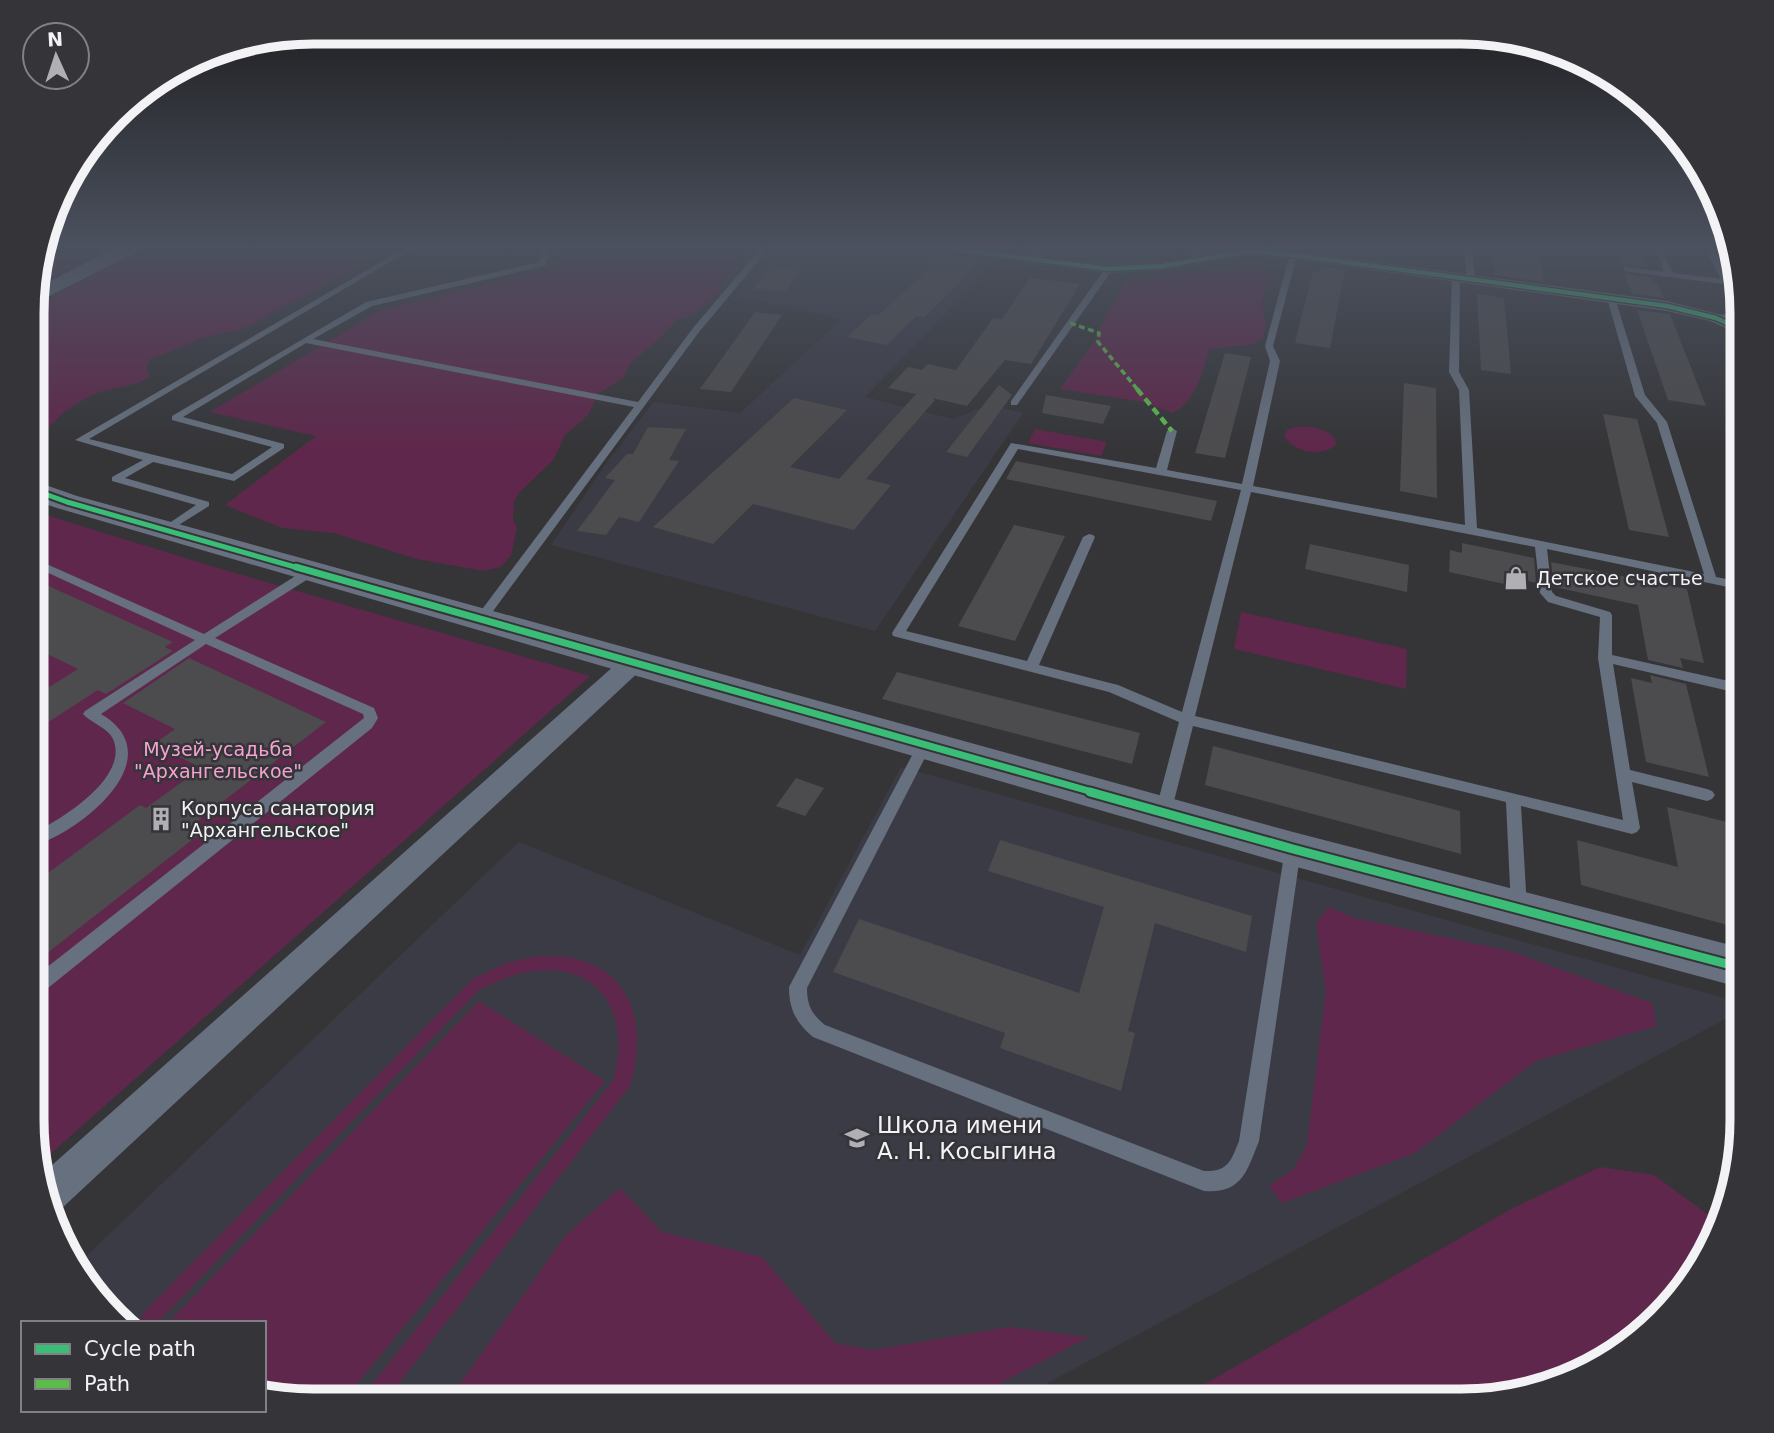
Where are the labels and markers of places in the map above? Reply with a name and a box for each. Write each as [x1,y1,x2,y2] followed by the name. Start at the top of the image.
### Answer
[1502,564,1530,592] shop icon: Детское счастье
[1536,567,1703,589] place label: Детское счастье
[181,797,375,841] place label: Корпуса санатория "Архангельское"
[147,805,175,833] building icon: Корпуса санатория "Архангельское"
[877,1112,1057,1164] place label: Школа имени А. Н. Косыгина
[843,1124,871,1152] school or university icon: Школа имени А. Н. Косыгина

